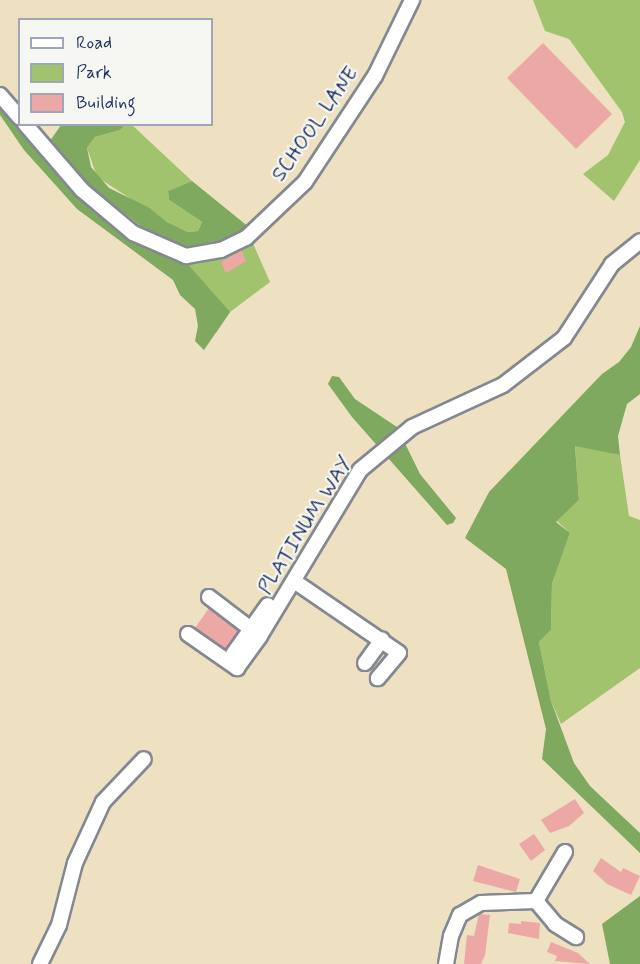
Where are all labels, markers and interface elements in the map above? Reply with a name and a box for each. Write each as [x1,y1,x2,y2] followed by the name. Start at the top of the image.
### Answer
[18,18,213,126] legend
[76,31,112,55] text: Road
[265,60,365,188] street label: SCHOOL LANE
[76,61,112,85] text: Park
[76,91,136,115] text: Building
[252,451,358,599] street label: PLATINUM WAY

